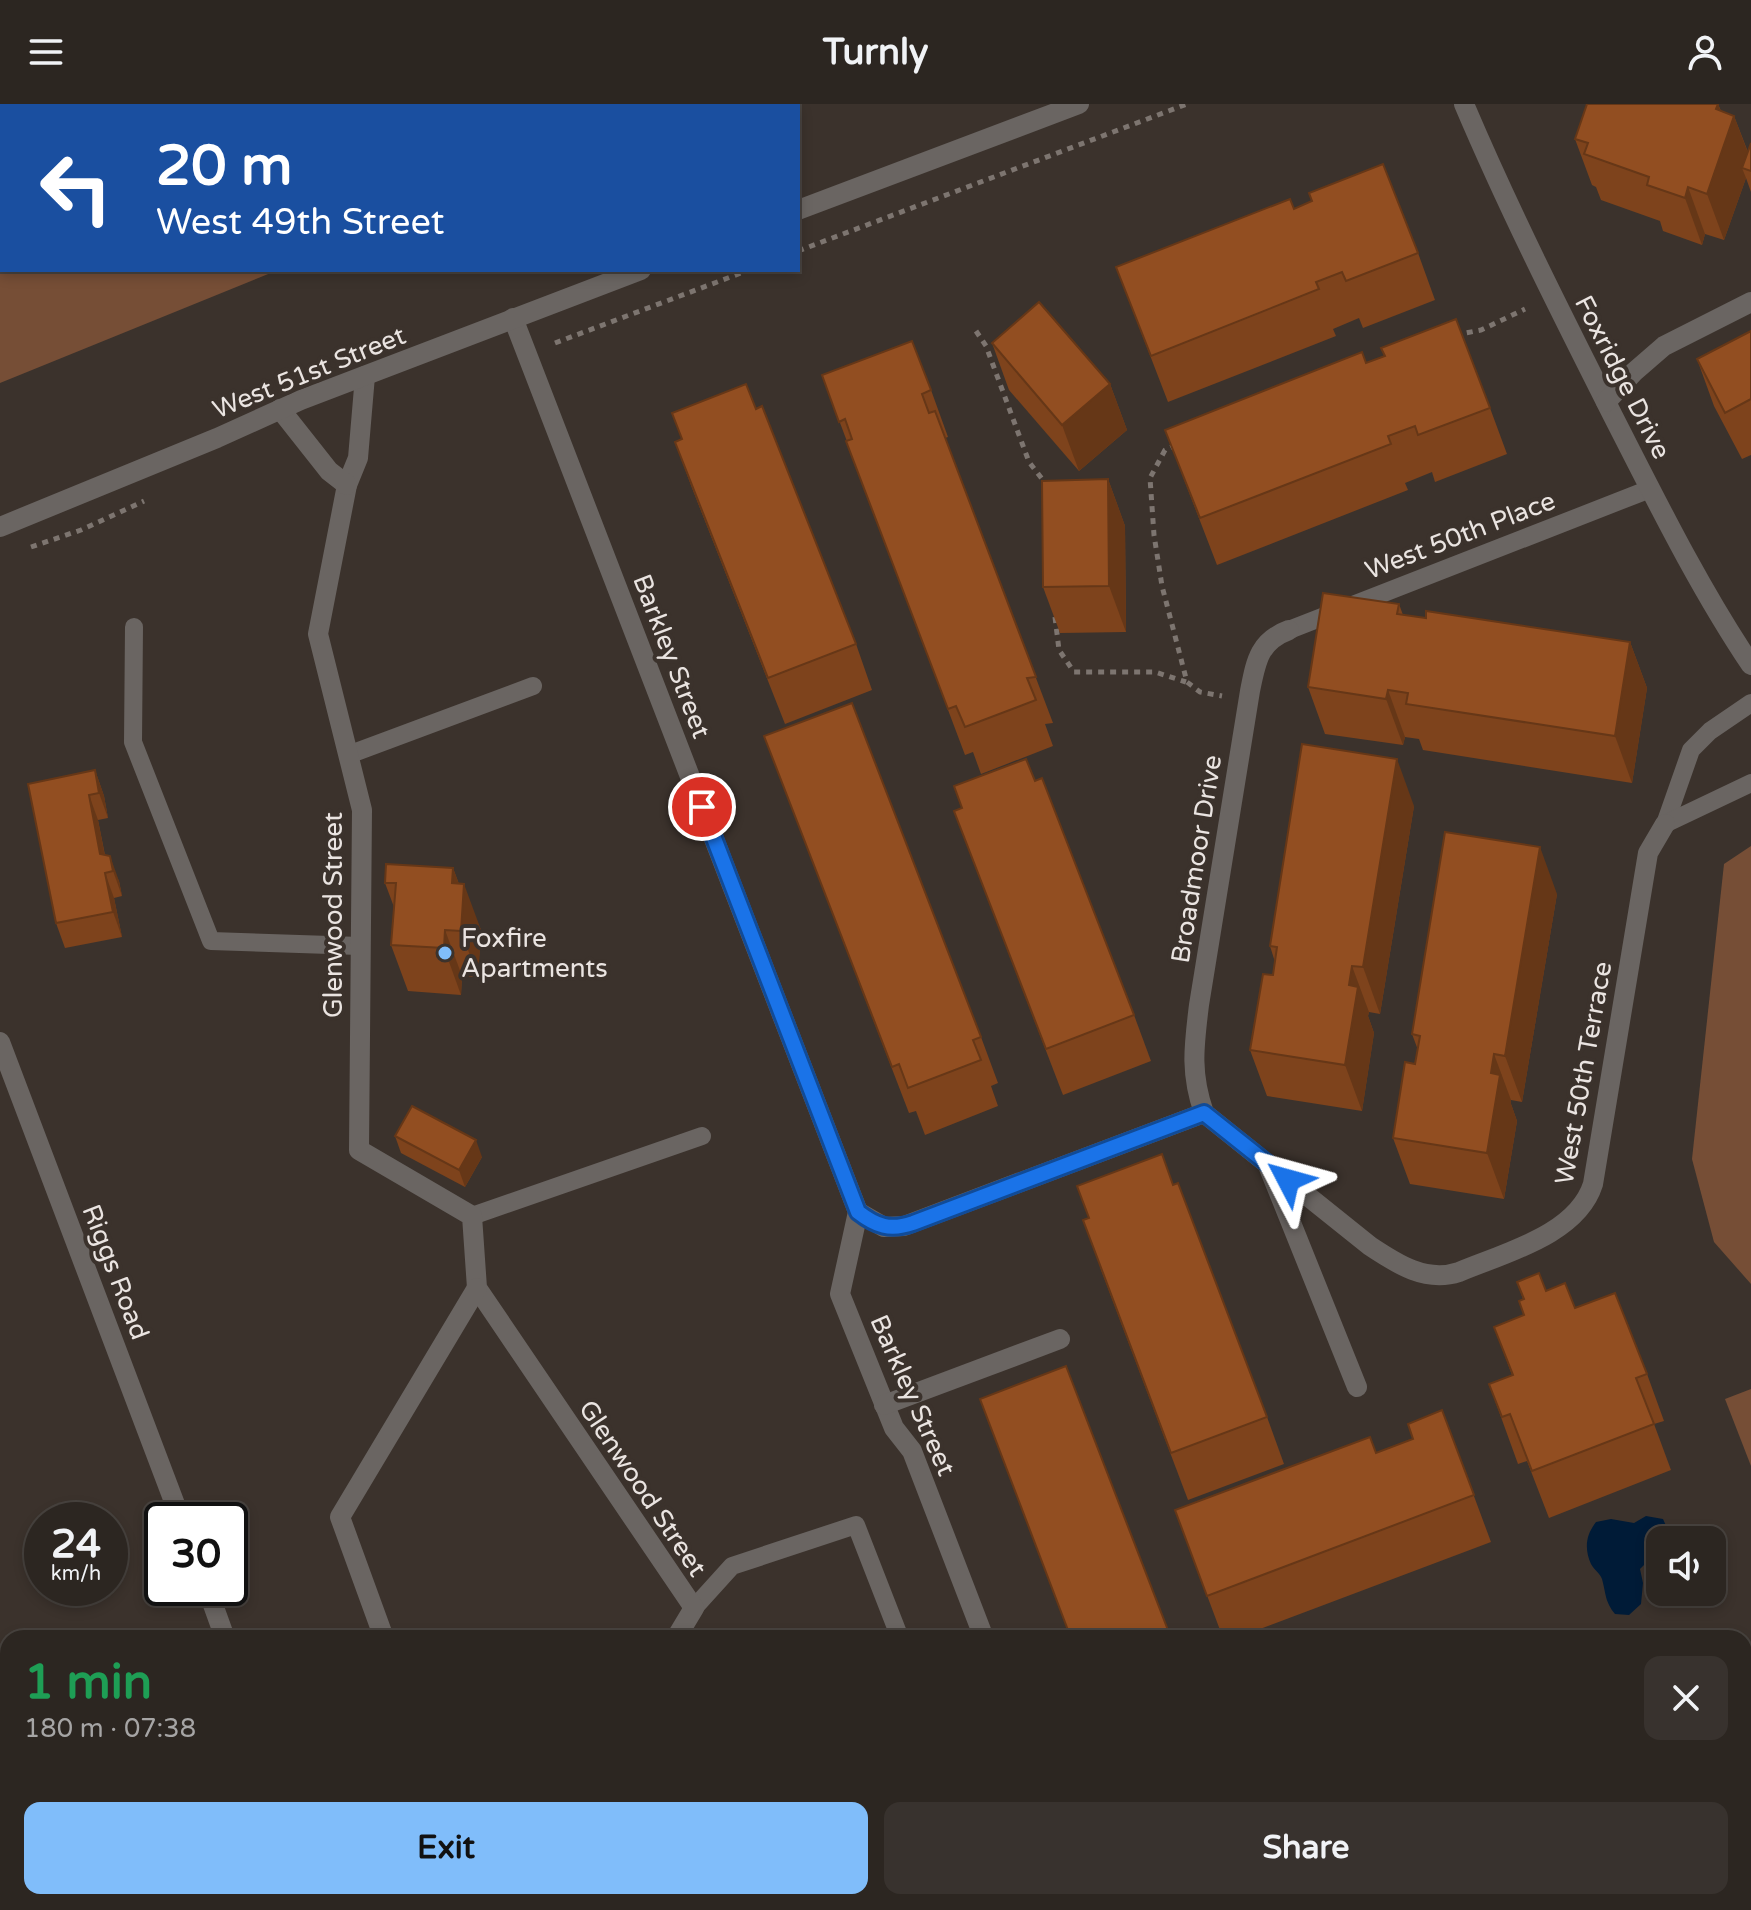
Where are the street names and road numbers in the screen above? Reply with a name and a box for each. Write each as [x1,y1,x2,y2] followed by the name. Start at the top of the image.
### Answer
[1568,290,1677,464] street label: Foxridge Drive
[208,320,410,425] street label: West 51st Street
[1361,485,1560,586] street label: West 50th Place
[626,570,717,742] street label: Barkley Street
[1165,753,1228,965] street label: Broadmoor Drive
[318,812,349,1018] street label: Glenwood Street
[1549,959,1618,1187] street label: West 50th Terrace
[76,1200,156,1344] street label: Riggs Road
[863,1310,962,1481] street label: Barkley Street
[572,1394,713,1582] street label: Glenwood Street

